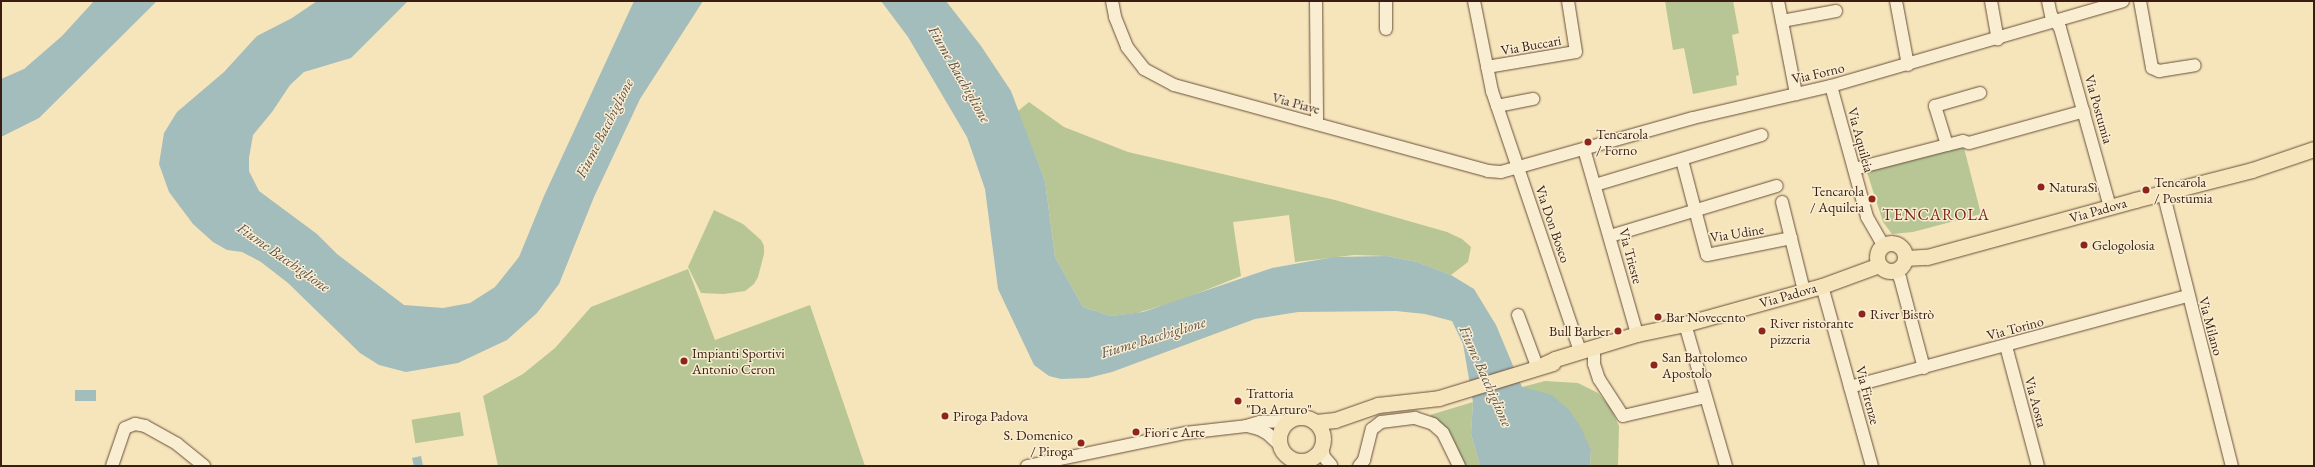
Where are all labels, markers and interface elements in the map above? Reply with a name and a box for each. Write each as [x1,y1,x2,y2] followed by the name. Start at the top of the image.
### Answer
[925,22,995,126] water label: Fiume Bacchiglione
[1499,31,1563,59] street label: Via Buccari
[1790,59,1846,87] street label: Via Forno
[2081,73,2117,145] street label: Via Postumia
[571,75,637,181] water label: Fiume Bacchiglione
[1270,89,1322,117] street label: Via Piave
[1844,106,1878,174] street label: Via Aquileia
[1596,126,1648,158] place label: Tencarola / Forno
[1583,137,1593,147] marker: Tencarola / Forno
[2154,174,2213,206] place label: Tencarola / Postumia
[2049,179,2098,195] place label: NaturaSì
[2036,182,2046,192] marker: NaturaSì
[1532,183,1574,265] street label: Via Don Bosco
[1810,183,1864,216] place label: Tencarola / Aquileia
[2141,185,2151,195] marker: Tencarola / Postumia
[1867,194,1877,204] marker: Tencarola / Aquileia
[2067,194,2129,226] street label: Via Padova
[1882,205,1990,225] district label: TENCAROLA
[234,218,334,296] water label: Fiume Bacchiglione
[1709,220,1765,246] street label: Via Udine
[1616,226,1646,286] street label: Via Trieste
[2092,237,2155,253] place label: Gelogolosia
[2079,240,2089,250] marker: Gelogolosia
[1757,279,1819,311] street label: Via Padova
[2195,295,2227,357] street label: Via Milano
[1870,306,1934,322] place label: River Bistrò
[1666,309,1746,325] place label: Bar Novecento
[1857,309,1867,319] marker: River Bistrò
[1098,312,1208,362] water label: Fiume Bacchiglione
[1653,312,1663,322] marker: Bar Novecento
[1985,312,2045,344] street label: Via Torino
[1770,315,1854,348] place label: River ristorante pizzeria
[1456,323,1516,429] water label: Fiume Bacchiglione
[1549,323,1610,339] place label: Bull Barber
[1613,326,1623,336] marker: Bull Barber
[1757,326,1767,336] marker: River ristorante pizzeria
[692,345,785,378] place label: Impianti Sportivi Antonio Ceron
[1662,349,1747,382] place label: San Bartolomeo Apostolo
[679,356,689,366] marker: Impianti Sportivi Antonio Ceron
[1649,360,1659,370] marker: San Bartolomeo Apostolo
[1852,364,1884,426] street label: Via Firenze
[2021,375,2051,429] street label: Via Aosta
[1246,385,1312,418] place label: Trattoria "Da Arturo"
[1233,396,1243,406] marker: Trattoria "Da Arturo"
[953,408,1028,424] place label: Piroga Padova
[940,411,950,421] marker: Piroga Padova
[1144,424,1205,440] place label: Fiori e Arte
[1003,427,1073,460] place label: S. Domenico / Piroga
[1131,427,1141,437] marker: Fiori e Arte
[1076,438,1086,448] marker: S. Domenico / Piroga

